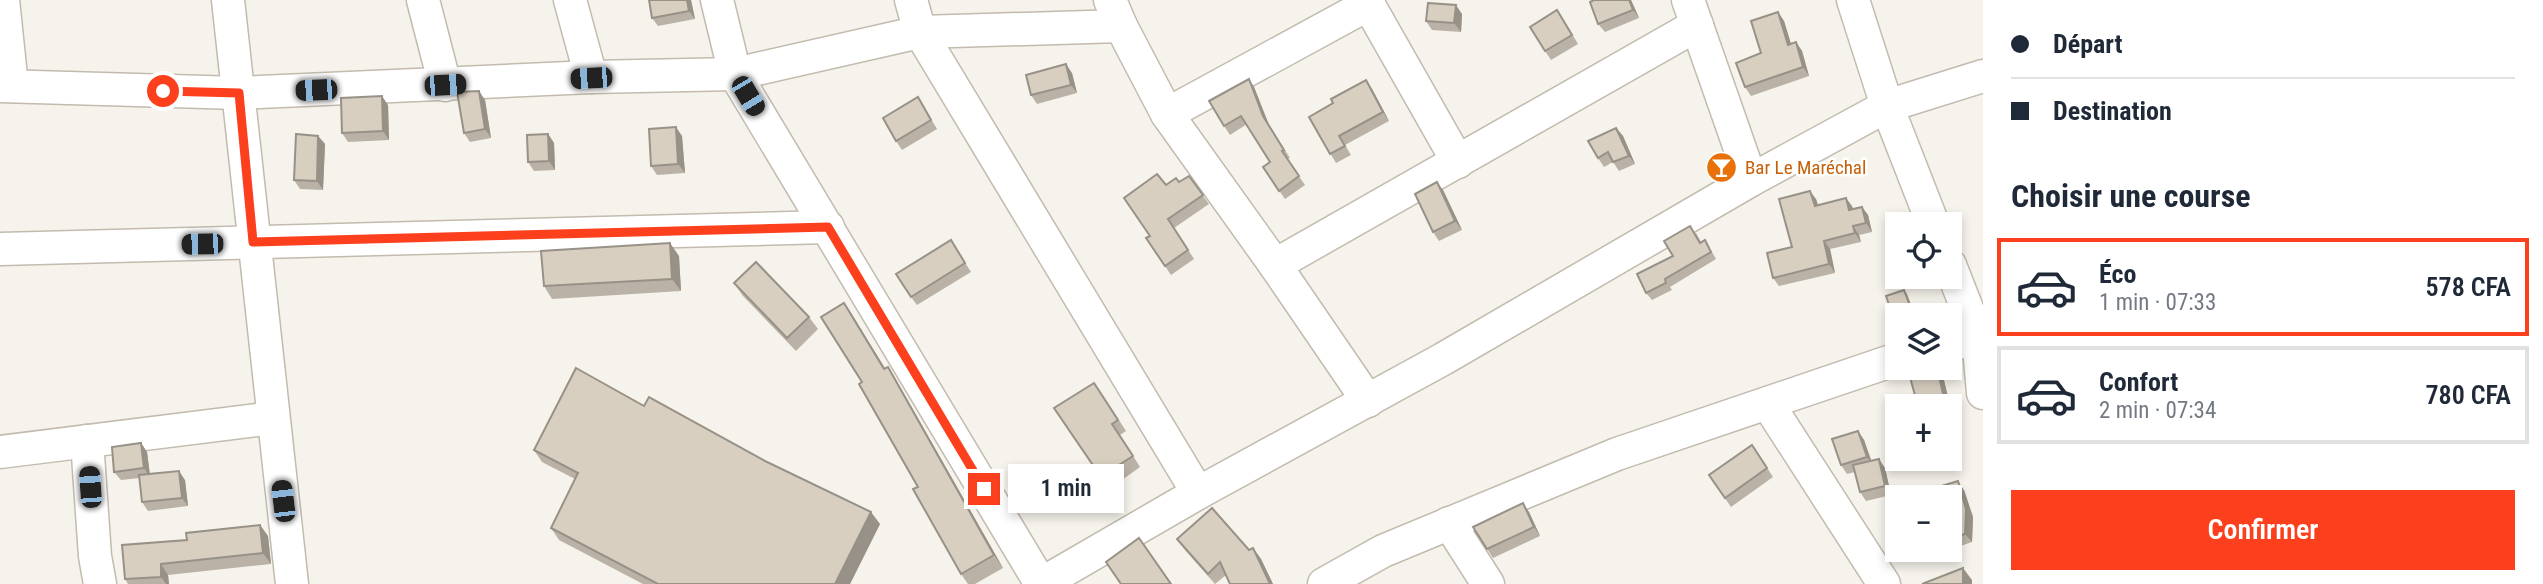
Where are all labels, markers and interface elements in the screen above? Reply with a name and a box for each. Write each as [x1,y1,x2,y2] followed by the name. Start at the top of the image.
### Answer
[2053,29,2122,59] text: Départ
[570,66,613,90] car
[424,73,467,97] car
[729,73,768,119] car
[147,75,179,107] route start
[295,79,338,101] car
[2053,96,2172,126] text: Destination
[1705,150,1739,184] bar icon: Bar Le Maréchal
[1745,156,1866,179] place label: Bar Le Maréchal
[2011,177,2251,215] text: Choisir une course
[1885,212,1962,562] map controls
[1885,212,1962,289] button: locate
[181,233,224,255] car
[2015,256,2078,319] icon: car
[2099,259,2136,289] text: Éco
[2426,272,2511,302] text: 578 CFA
[2099,289,2216,316] text: 1 min · 07:33
[1885,303,1962,380] button: layers
[2015,364,2078,427] icon: car
[2099,367,2178,397] text: Confort
[2426,380,2511,410] text: 780 CFA
[1885,394,1962,471] button: +
[2099,397,2216,424] text: 2 min · 07:34
[1009,464,1124,514] callout: 1 min
[79,465,102,509] car
[968,473,1000,505] route end
[1041,475,1091,502] text: 1 min
[271,479,296,523] car
[1885,485,1962,562] button: −
[2011,490,2515,570] button: Confirmer

